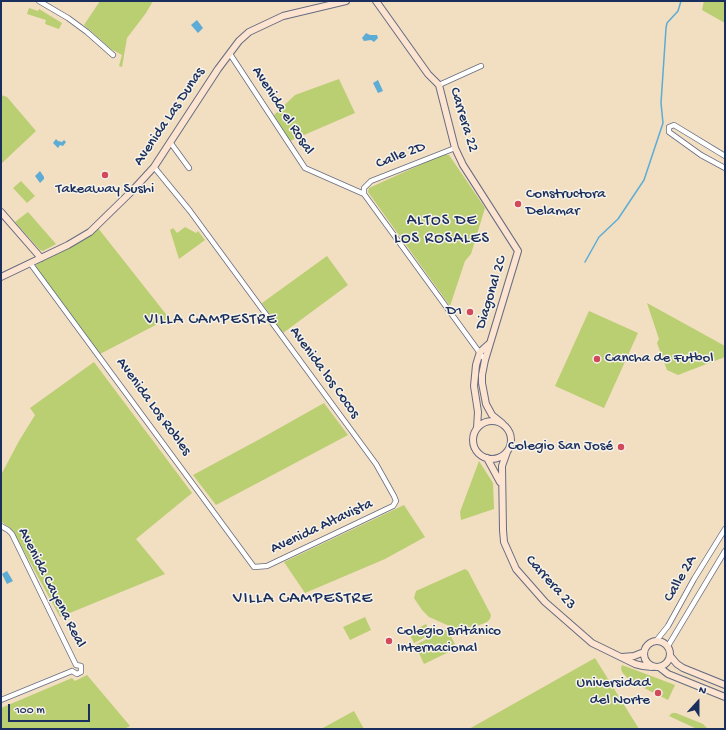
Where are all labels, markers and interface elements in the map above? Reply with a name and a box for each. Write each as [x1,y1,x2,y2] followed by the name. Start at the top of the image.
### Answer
[247,63,317,159] street label: Avenida el Rosal
[130,64,210,170] street label: Avenida Las Dunas
[445,85,481,155] street label: Carrera 22
[374,138,428,174] street label: Calle 2D
[100,170,110,180] marker: Takeaway Sushi
[56,181,154,199] place label: Takeaway Sushi
[526,186,606,221] place label: Constructora Delamar
[513,199,523,209] marker: Constructora Delamar
[394,212,490,250] district label: ALTOS DE LOS ROSALES
[472,254,512,332] street label: Diagonal 2C
[446,303,462,321] place label: D1
[465,307,475,317] marker: D1
[145,311,277,331] district label: VILLA CAMPESTRE
[285,324,363,422] street label: Avenida los Cocos
[605,350,714,368] place label: Cancha de Futbol
[111,354,195,460] street label: Avenida Los Robles
[592,354,602,364] marker: Cancha de Futbol
[508,438,613,456] place label: Colegio San José
[616,442,626,452] marker: Colegio San José
[268,495,376,559] street label: Avenida Altavista
[13,525,89,651] street label: Avenida Cayena Real
[521,552,579,614] street label: Carrera 23
[661,553,701,605] street label: Calle 2A
[233,589,373,609] district label: VILLA CAMPESTRE
[397,623,501,658] place label: Colegio Británico Internacional
[384,636,394,646] marker: Colegio Británico Internacional
[577,675,650,710] place label: Universidad del Norte
[678,682,718,722] north arrow
[697,684,708,698] text: N
[653,688,663,698] marker: Universidad del Norte
[10,696,92,722] scale bar
[15,704,45,718] text: 100 m

